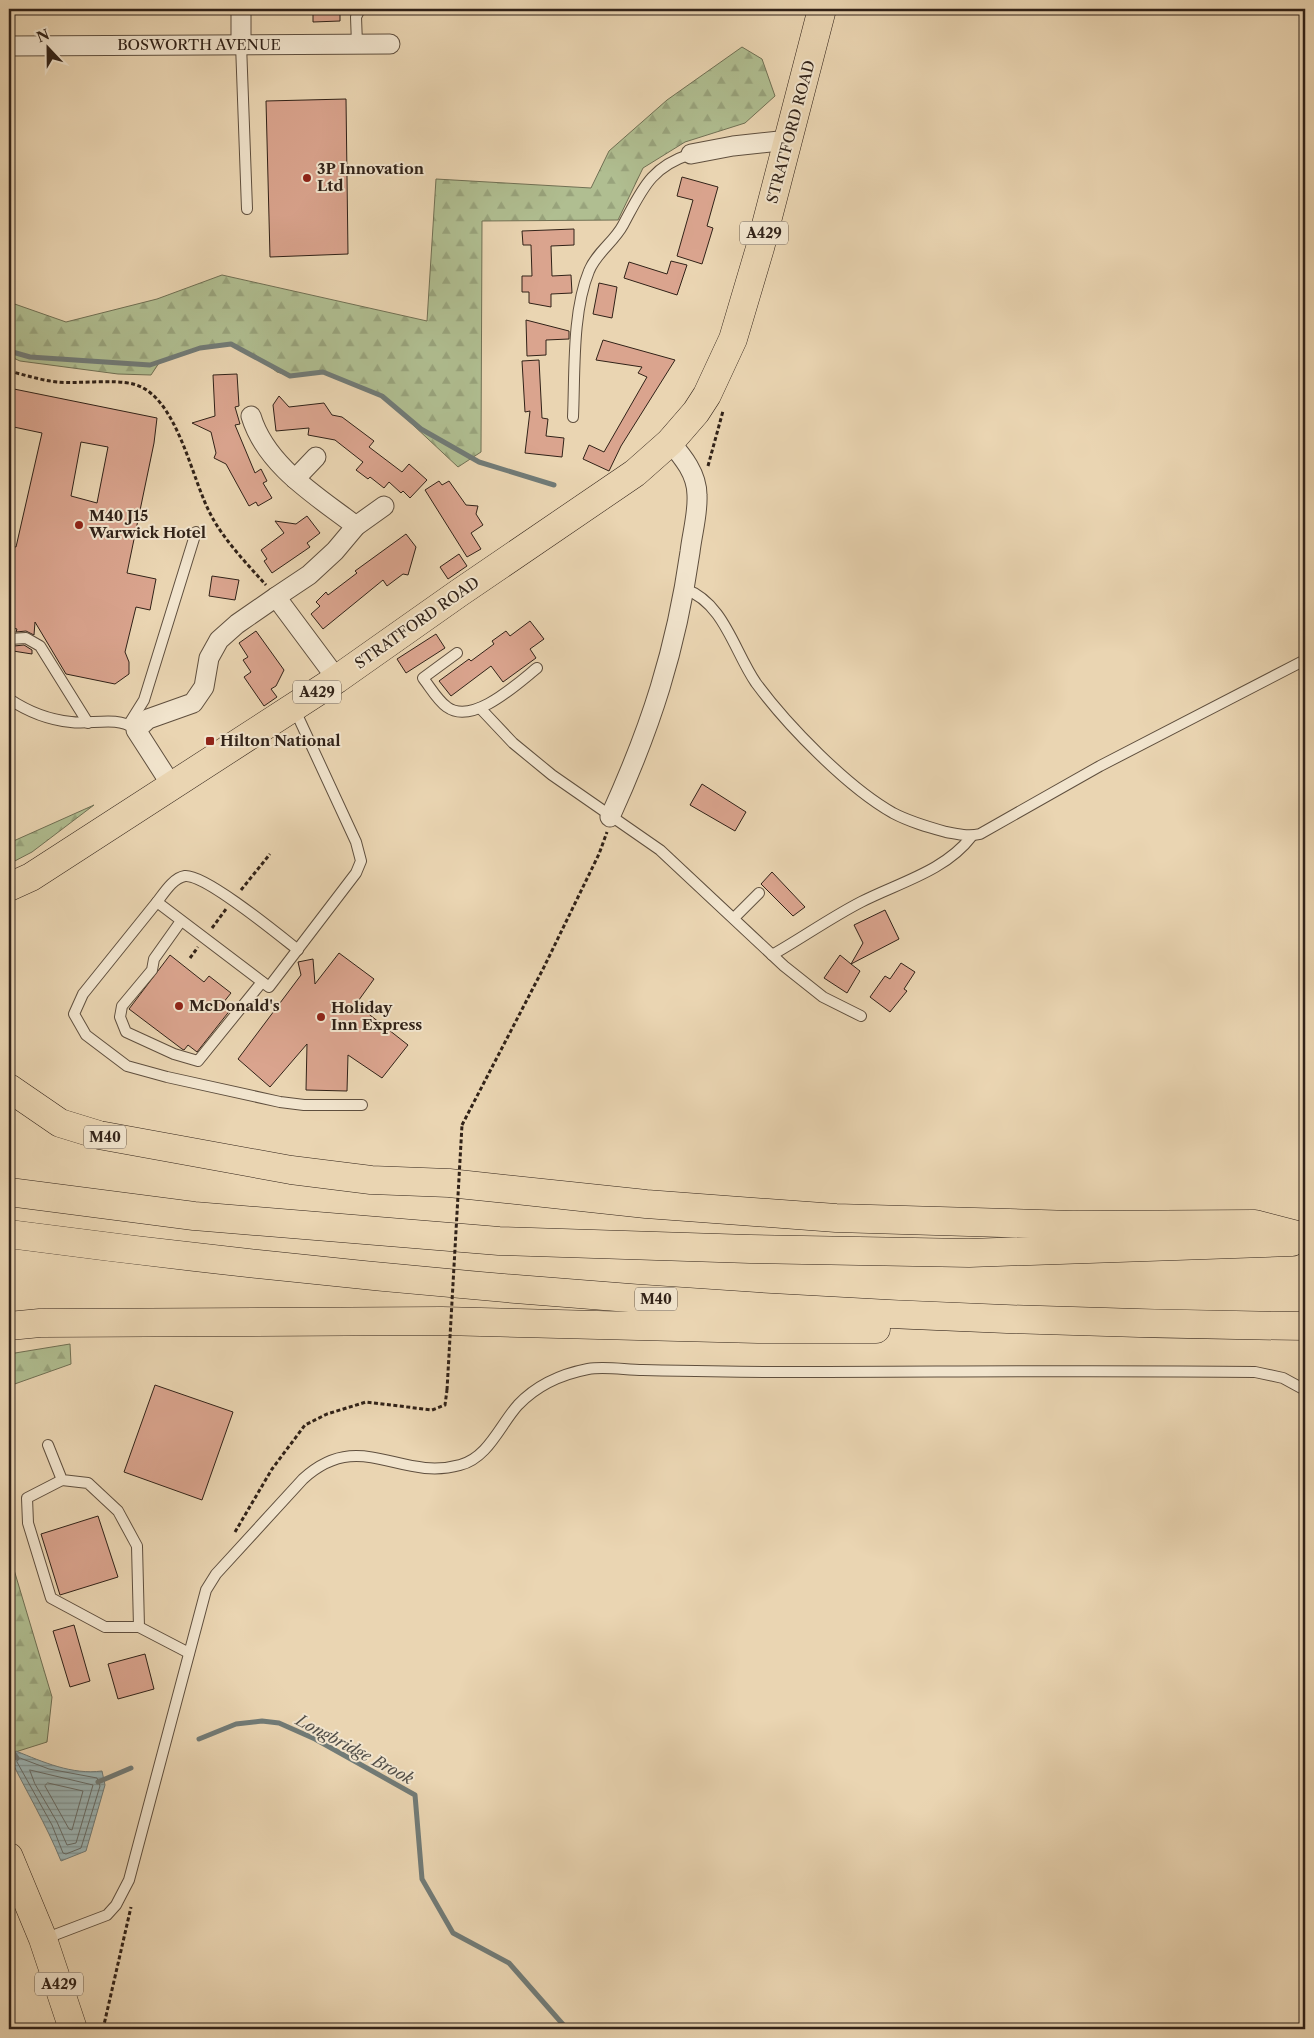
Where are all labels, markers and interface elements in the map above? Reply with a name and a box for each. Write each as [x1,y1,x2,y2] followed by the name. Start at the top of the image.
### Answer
[22,22,72,72] north arrow
[34,25,52,47] text: N
[117,35,281,54] street label: BOSWORTH AVENUE
[762,58,819,206] street label: STRATFORD ROAD
[317,159,425,195] place label: 3P Innovation Ltd
[301,172,313,184] marker: 3P Innovation Ltd
[740,222,788,244] road number: A429
[88,506,206,542] place label: M40 J15 Warwick Hotel
[73,519,85,531] marker: M40 J15 Warwick Hotel
[351,572,483,673] street label: STRATFORD ROAD
[293,680,341,704] road number: A429
[220,731,340,750] place label: Hilton National
[204,735,216,747] marker: Hilton National
[189,996,280,1015] place label: McDonald's
[331,998,422,1034] place label: Holiday Inn Express
[173,1000,185,1012] marker: McDonald's
[315,1011,327,1023] marker: Holiday Inn Express
[84,1126,126,1148] road number: M40
[635,1288,677,1310] road number: M40
[291,1709,418,1789] water label: Longbridge Brook
[35,1972,83,1996] road number: A429

